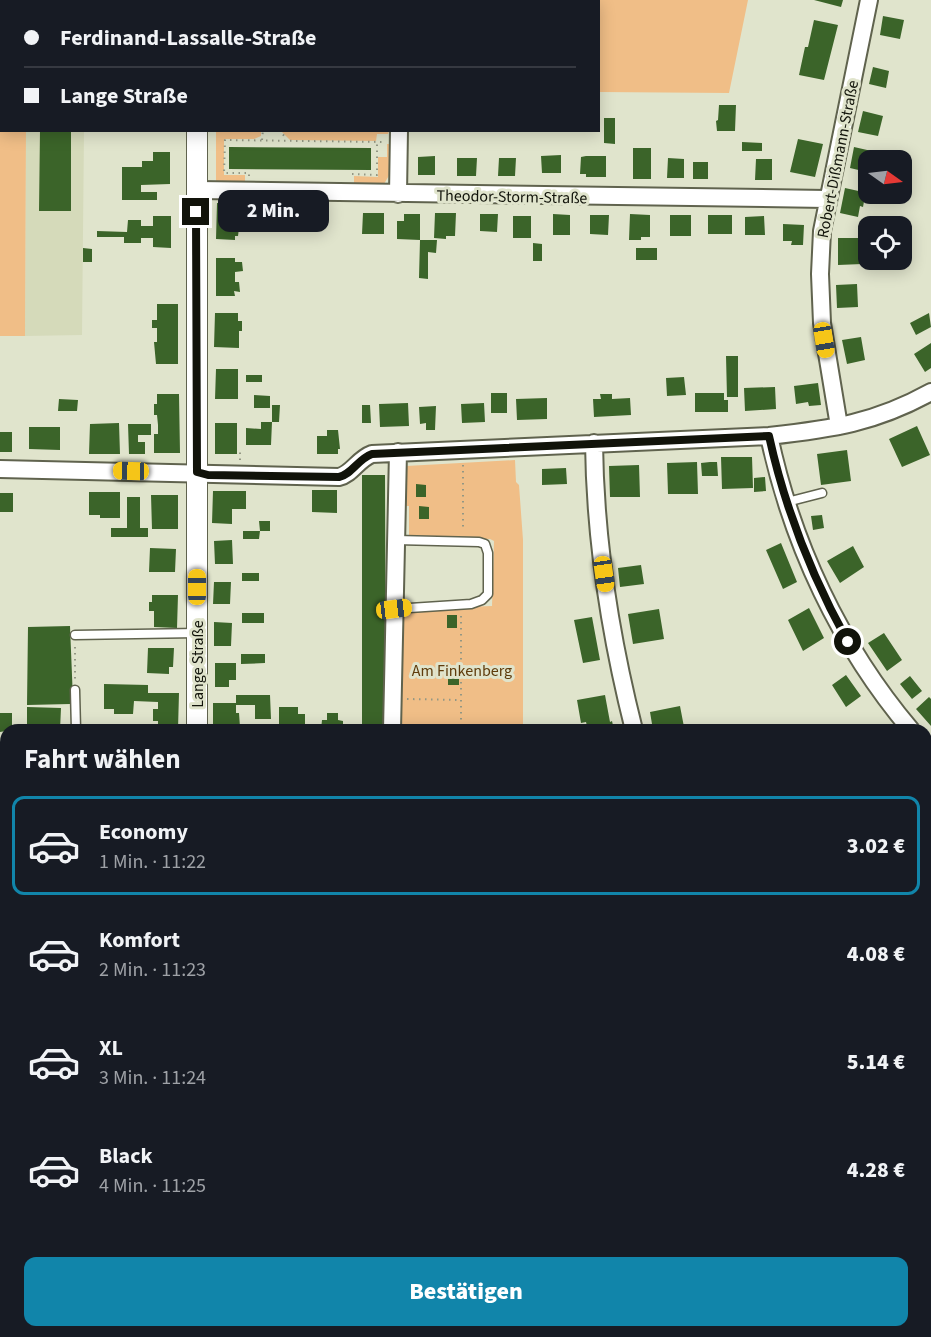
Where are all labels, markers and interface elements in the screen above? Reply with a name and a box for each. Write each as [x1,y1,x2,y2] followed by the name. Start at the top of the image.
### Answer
[60,22,316,54] text: Ferdinand-Lassalle-Straße
[812,78,864,240] street label: Robert-Dißmann-Straße
[60,80,188,112] text: Lange Straße
[858,150,912,204] north arrow
[858,150,912,270] map controls
[436,185,588,209] street label: Theodor-Storm-Straße
[217,191,328,233] callout: 2 Min.
[247,197,300,225] text: 2 Min.
[182,198,209,225] route end
[858,216,912,270] button: locate
[812,321,836,359] car
[113,462,149,480] car
[593,555,615,593] car
[188,569,206,605] car
[375,598,413,620] car
[187,620,209,708] street label: Lange Straße
[834,628,861,655] route start
[412,660,512,682] park label: Am Finkenberg
[24,740,181,779] text: Fahrt wählen
[99,816,188,848] text: Economy
[27,819,81,873] icon: car
[847,830,905,862] text: 3.02 €
[99,848,206,876] text: 1 Min. · 11:22
[99,924,180,956] text: Komfort
[27,927,81,981] icon: car
[847,938,905,970] text: 4.08 €
[99,956,206,984] text: 2 Min. · 11:23
[99,1032,123,1064] text: XL
[27,1035,81,1089] icon: car
[847,1046,905,1078] text: 5.14 €
[99,1064,206,1092] text: 3 Min. · 11:24
[99,1140,153,1172] text: Black
[27,1143,81,1197] icon: car
[847,1154,905,1186] text: 4.28 €
[99,1172,206,1200] text: 4 Min. · 11:25
[24,1257,908,1326] button: Bestätigen

